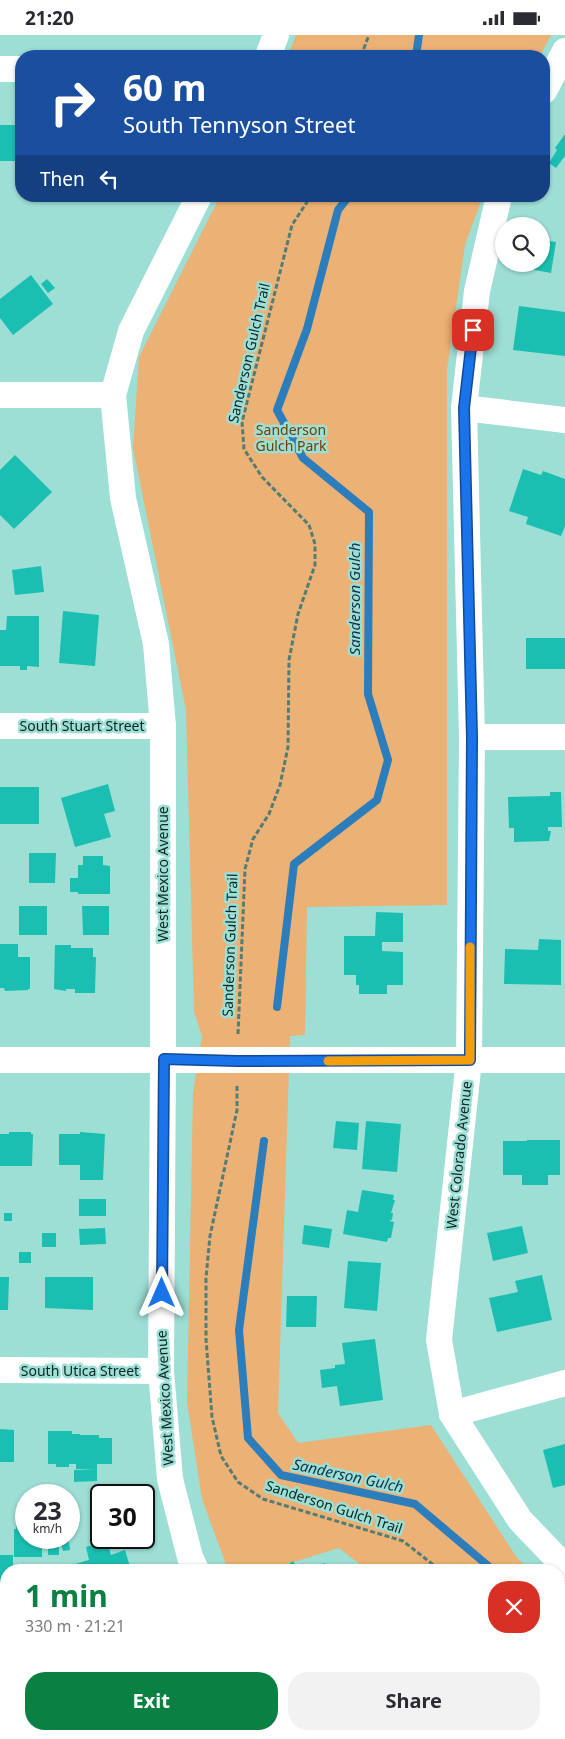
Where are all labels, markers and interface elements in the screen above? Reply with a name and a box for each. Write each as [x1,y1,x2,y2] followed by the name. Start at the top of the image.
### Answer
[25,5,74,31] text: 21:20
[123,64,206,111] text: 60 m
[40,70,105,135] icon: right
[123,109,355,139] text: South Tennyson Street
[95,165,123,193] icon: left
[40,166,85,192] text: Then
[495,217,550,272] map controls
[495,217,550,272] button: search
[223,281,274,425] street label: Sanderson Gulch Trail
[452,309,494,351] pin
[459,316,487,344] icon: arrive
[255,420,327,455] park label: Sanderson Gulch Park
[344,543,364,655] water label: Sanderson Gulch
[20,716,144,735] street label: South Stuart Street
[153,806,172,942] street label: West Mexico Avenue
[218,873,241,1017] street label: Sanderson Gulch Trail
[441,1080,476,1230] street label: West Colorado Avenue
[135,1266,187,1318] position arrow
[151,1330,178,1466] street label: West Mexico Avenue
[21,1361,139,1380] street label: South Utica Street
[291,1454,405,1497] water label: Sanderson Gulch
[263,1475,405,1538] street label: Sanderson Gulch Trail
[90,1484,155,1549] speed limit sign: 30
[33,1493,62,1527] text: 23
[33,1520,62,1537] text: km/h
[25,1575,108,1616] text: 1 min
[488,1581,540,1633] button: close
[25,1615,125,1637] text: 330 m · 21:21
[25,1672,278,1730] button: Exit
[288,1672,540,1730] button: Share

